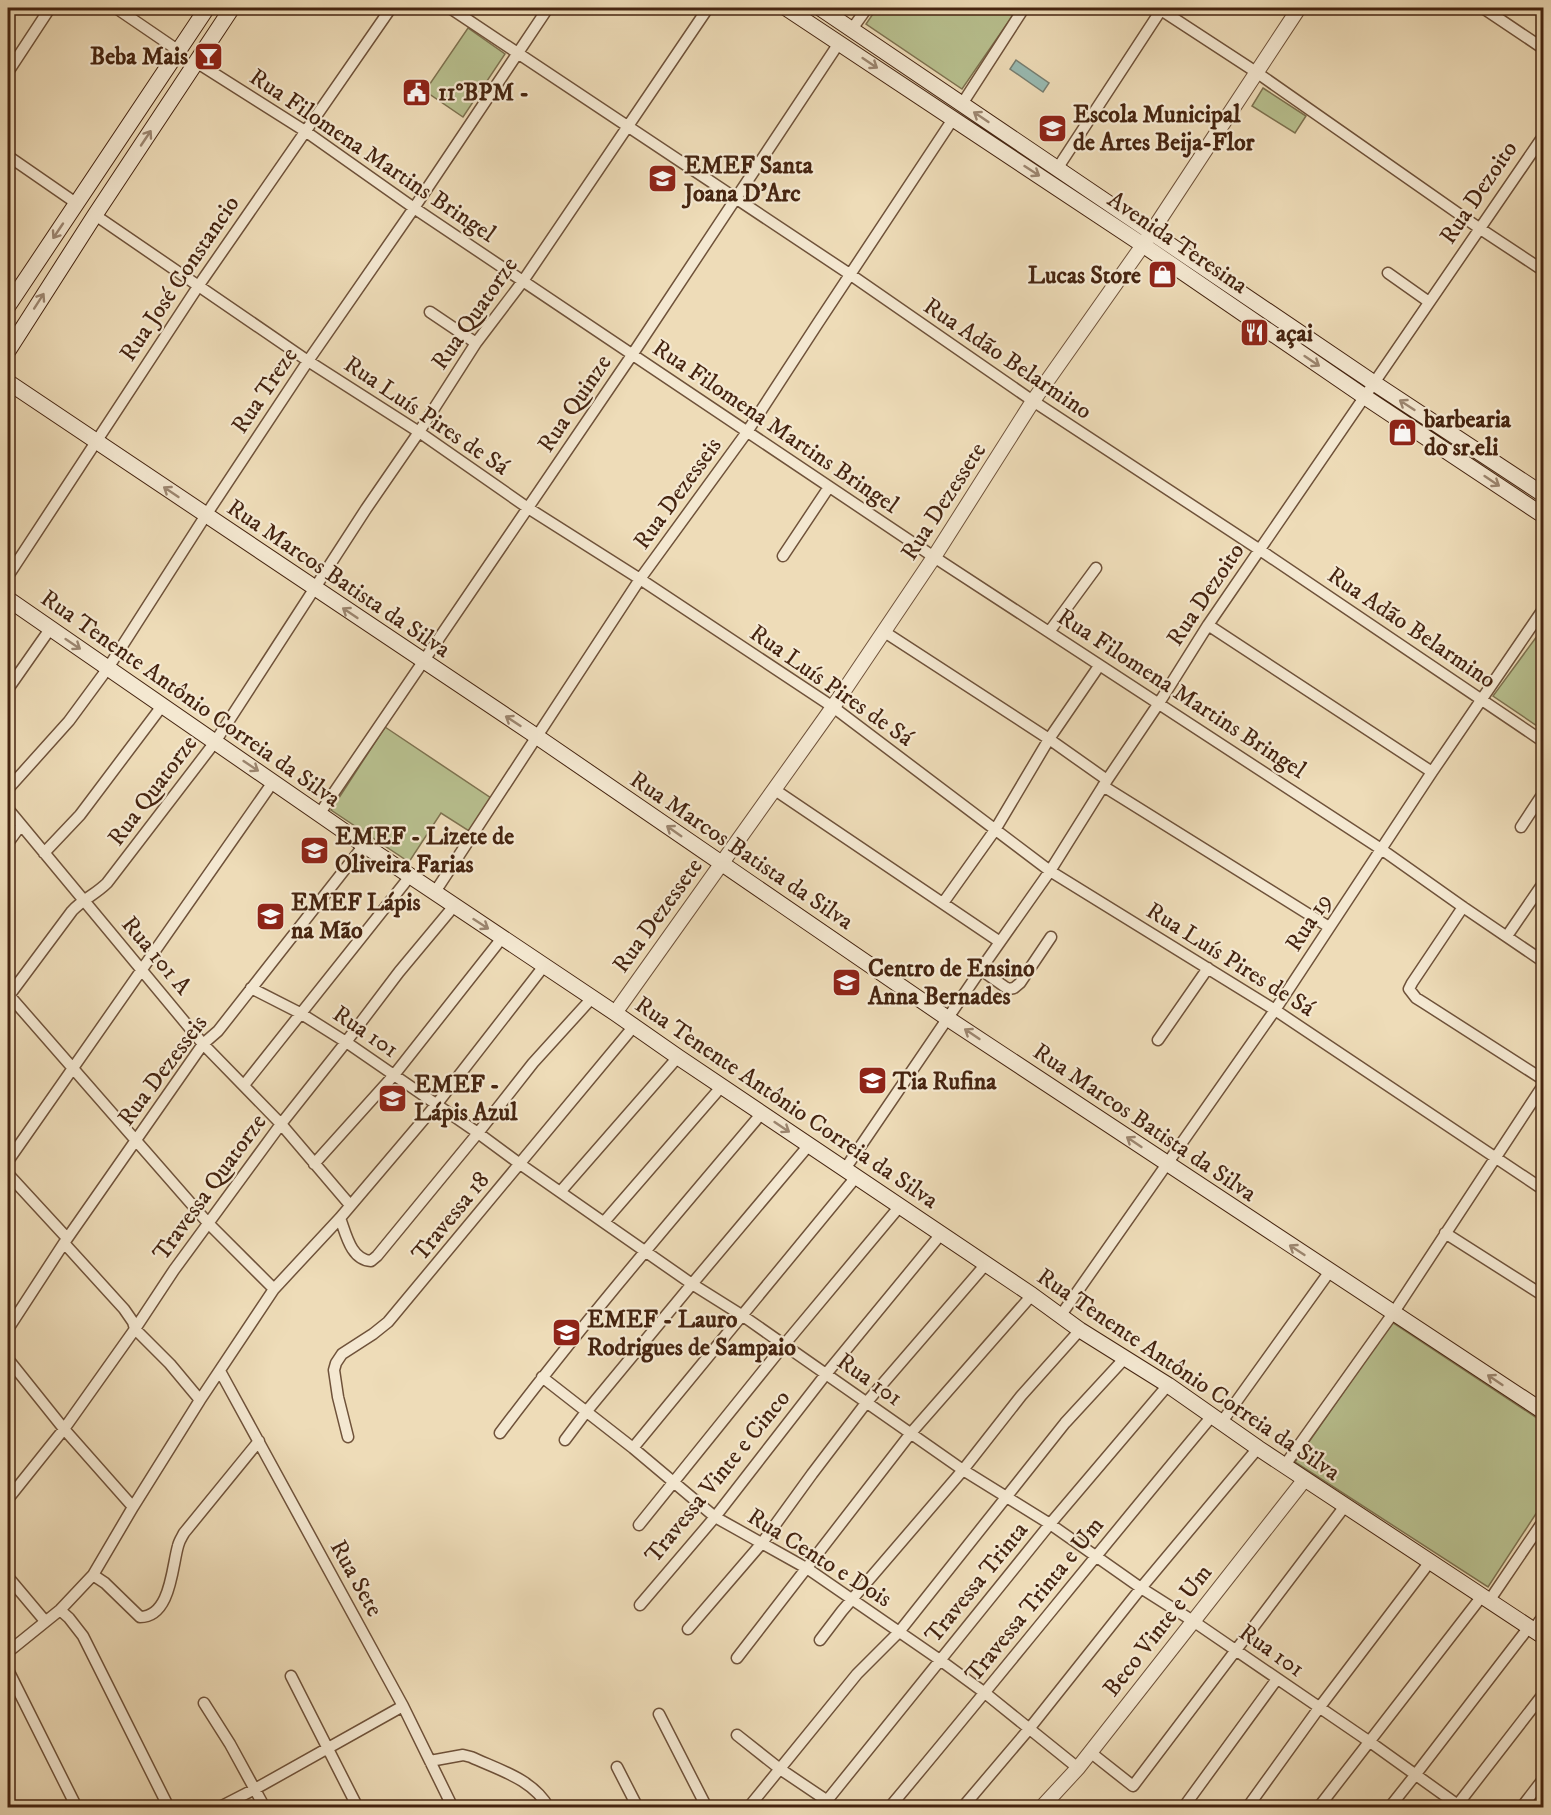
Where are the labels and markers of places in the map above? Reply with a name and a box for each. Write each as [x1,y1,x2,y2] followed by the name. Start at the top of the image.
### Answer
[193,40,225,72] bar icon: Beba Mais
[90,42,188,72] place label: Beba Mais
[401,76,433,108] public building icon: 11°BPM -
[438,78,529,108] place label: 11°BPM -
[1073,100,1256,158] place label: Escola Municipal de Artes Beija-Flor
[1036,112,1068,144] school or university icon: Escola Municipal de Artes Beija-Flor
[681,151,814,209] place label: EMEF Santa Joana D'Arc
[647,163,679,195] school or university icon: EMEF Santa Joana D'Arc
[1146,259,1178,291] shop icon: Lucas Store
[1028,261,1141,291] place label: Lucas Store
[1239,317,1271,349] restaurant icon: açai
[1276,319,1313,349] place label: açai
[1423,405,1512,463] place label: barbearia do sr.eli
[1387,417,1419,449] shop icon: barbearia do sr.eli
[335,822,514,880] place label: EMEF - Lizete de Oliveira Farias
[298,834,330,866] school or university icon: EMEF - Lizete de Oliveira Farias
[291,888,421,946] place label: EMEF Lápis na Mão
[254,900,286,932] school or university icon: EMEF Lápis na Mão
[867,954,1035,1012] place label: Centro de Ensino Anna Bernades
[831,966,863,998] school or university icon: Centro de Ensino Anna Bernades
[856,1065,888,1097] school or university icon: Tia Rufina
[892,1067,997,1097] place label: Tia Rufina
[414,1070,518,1128] place label: EMEF - Lápis Azul
[377,1082,409,1114] school or university icon: EMEF - Lápis Azul
[587,1305,796,1363] place label: EMEF - Lauro Rodrigues de Sampaio
[550,1317,582,1349] school or university icon: EMEF - Lauro Rodrigues de Sampaio

